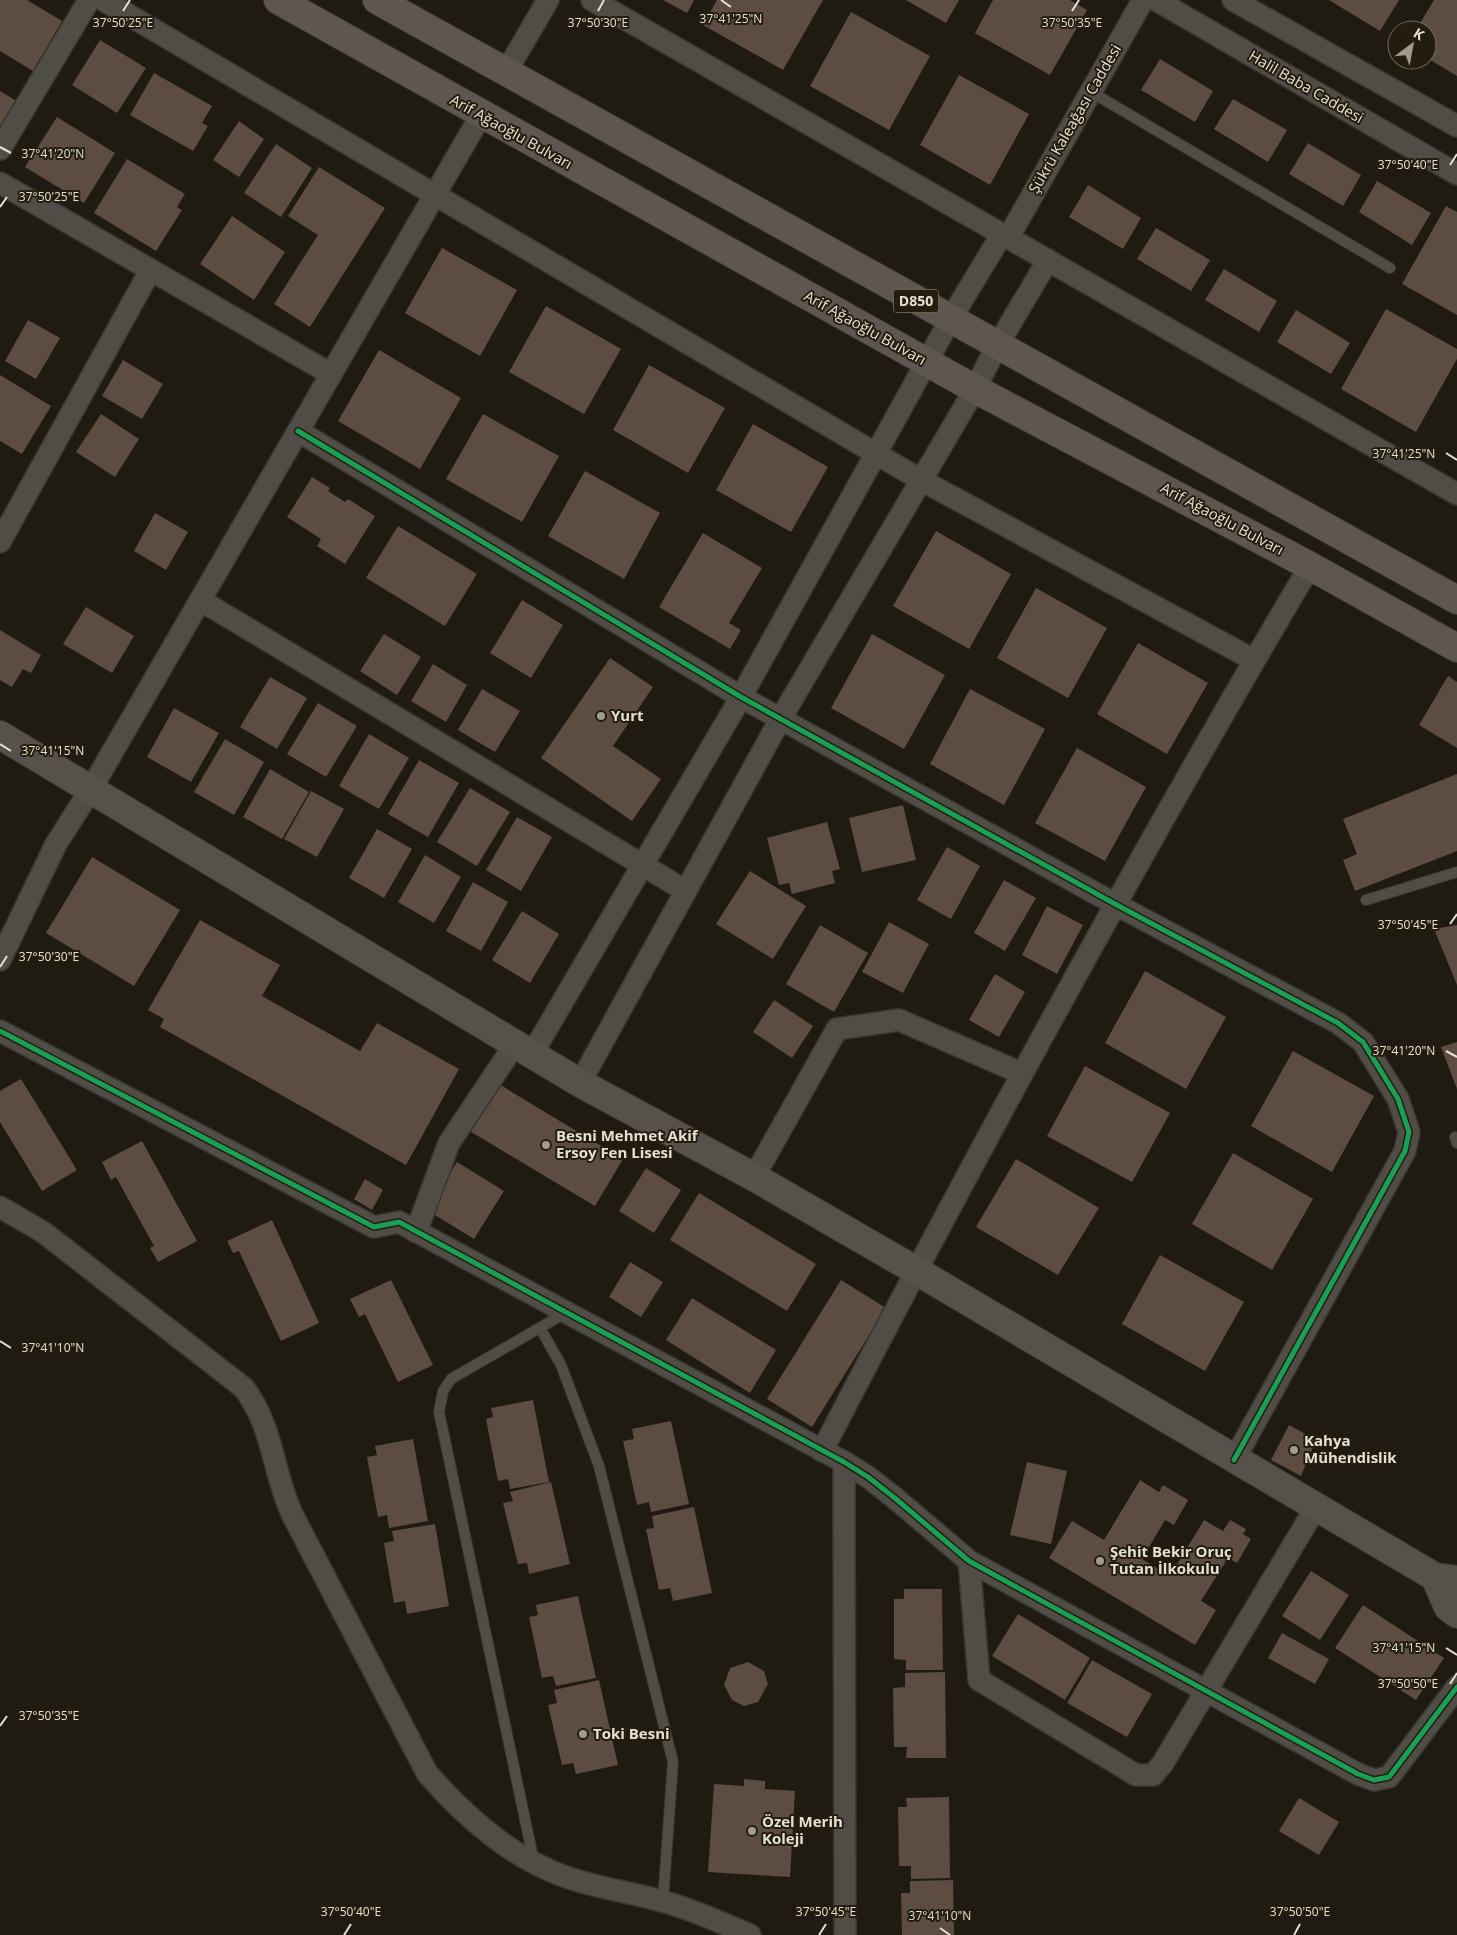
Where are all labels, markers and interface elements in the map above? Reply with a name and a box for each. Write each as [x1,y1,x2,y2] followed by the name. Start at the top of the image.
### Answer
[700,10,762,27] text: 37°41'25"N
[93,14,153,31] text: 37°50'25"E
[568,14,628,31] text: 37°50'30"E
[1042,14,1102,31] text: 37°50'35"E
[1387,20,1437,70] north arrow
[1410,23,1429,44] text: K
[1023,40,1125,197] street label: Şükrü Kaleağası Caddesi
[1245,45,1368,127] street label: Halil Baba Caddesi
[447,89,576,173] street label: Arif Ağaoğlu Bulvarı
[22,145,84,162] text: 37°41'20"N
[1378,156,1438,173] text: 37°50'40"E
[19,188,79,205] text: 37°50'25"E
[801,285,930,369] street label: Arif Ağaoğlu Bulvarı
[894,290,938,312] road number: D850
[1373,445,1435,462] text: 37°41'25"N
[1157,477,1288,559] street label: Arif Ağaoğlu Bulvarı
[611,705,644,725] place label: Yurt
[595,710,607,722] marker: Yurt
[22,742,84,759] text: 37°41'15"N
[1378,916,1438,933] text: 37°50'45"E
[19,948,79,965] text: 37°50'30"E
[1373,1042,1435,1059] text: 37°41'20"N
[556,1125,699,1162] place label: Besni Mehmet Akif Ersoy Fen Lisesi
[540,1139,552,1151] marker: Besni Mehmet Akif Ersoy Fen Lisesi
[22,1339,84,1356] text: 37°41'10"N
[1304,1430,1397,1467] place label: Kahya Mühendislik
[1288,1444,1300,1456] marker: Kahya Mühendislik
[1110,1541,1232,1578] place label: Şehit Bekir Oruç Tutan İlkokulu
[1094,1555,1106,1567] marker: Şehit Bekir Oruç Tutan İlkokulu
[1373,1639,1435,1656] text: 37°41'15"N
[1378,1675,1438,1692] text: 37°50'50"E
[19,1707,79,1724] text: 37°50'35"E
[593,1723,670,1743] place label: Toki Besni
[577,1728,589,1740] marker: Toki Besni
[762,1811,843,1848] place label: Özel Merih Koleji
[746,1825,758,1837] marker: Özel Merih Koleji
[321,1903,381,1920] text: 37°50'40"E
[796,1903,856,1920] text: 37°50'45"E
[1270,1903,1330,1920] text: 37°50'50"E
[909,1907,971,1924] text: 37°41'10"N

